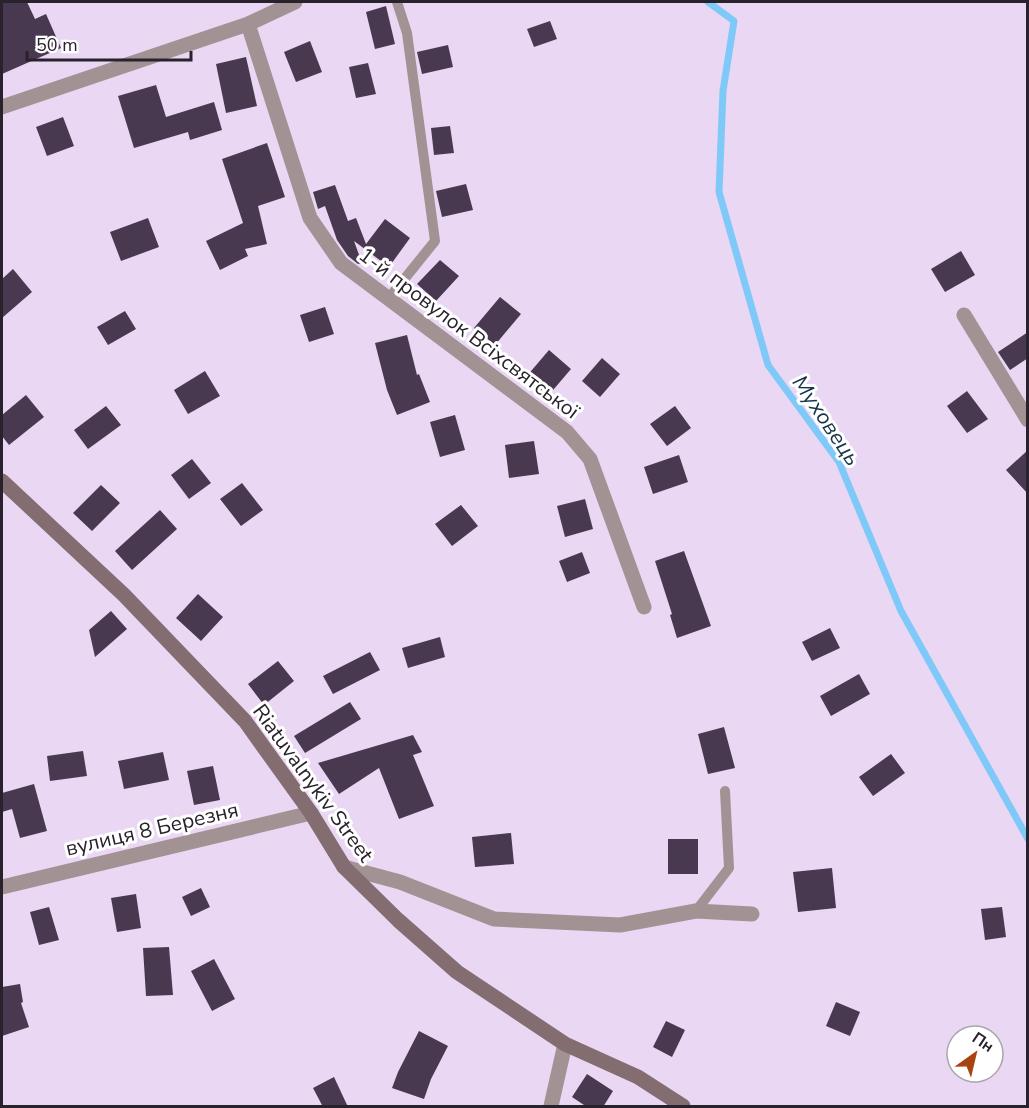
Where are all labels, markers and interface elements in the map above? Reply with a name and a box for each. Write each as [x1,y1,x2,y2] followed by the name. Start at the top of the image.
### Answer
[27,24,190,62] scale bar
[36,33,78,57] text: 50 m
[353,241,586,426] street label: 1-й провулок Всіхсвятської
[785,369,867,472] water label: Муховець
[246,698,380,868] street label: Riatuvalnykiv Street
[63,795,241,863] street label: вулиця 8 Березня
[945,1024,1005,1084] north arrow
[968,1027,998,1058] text: Пн

